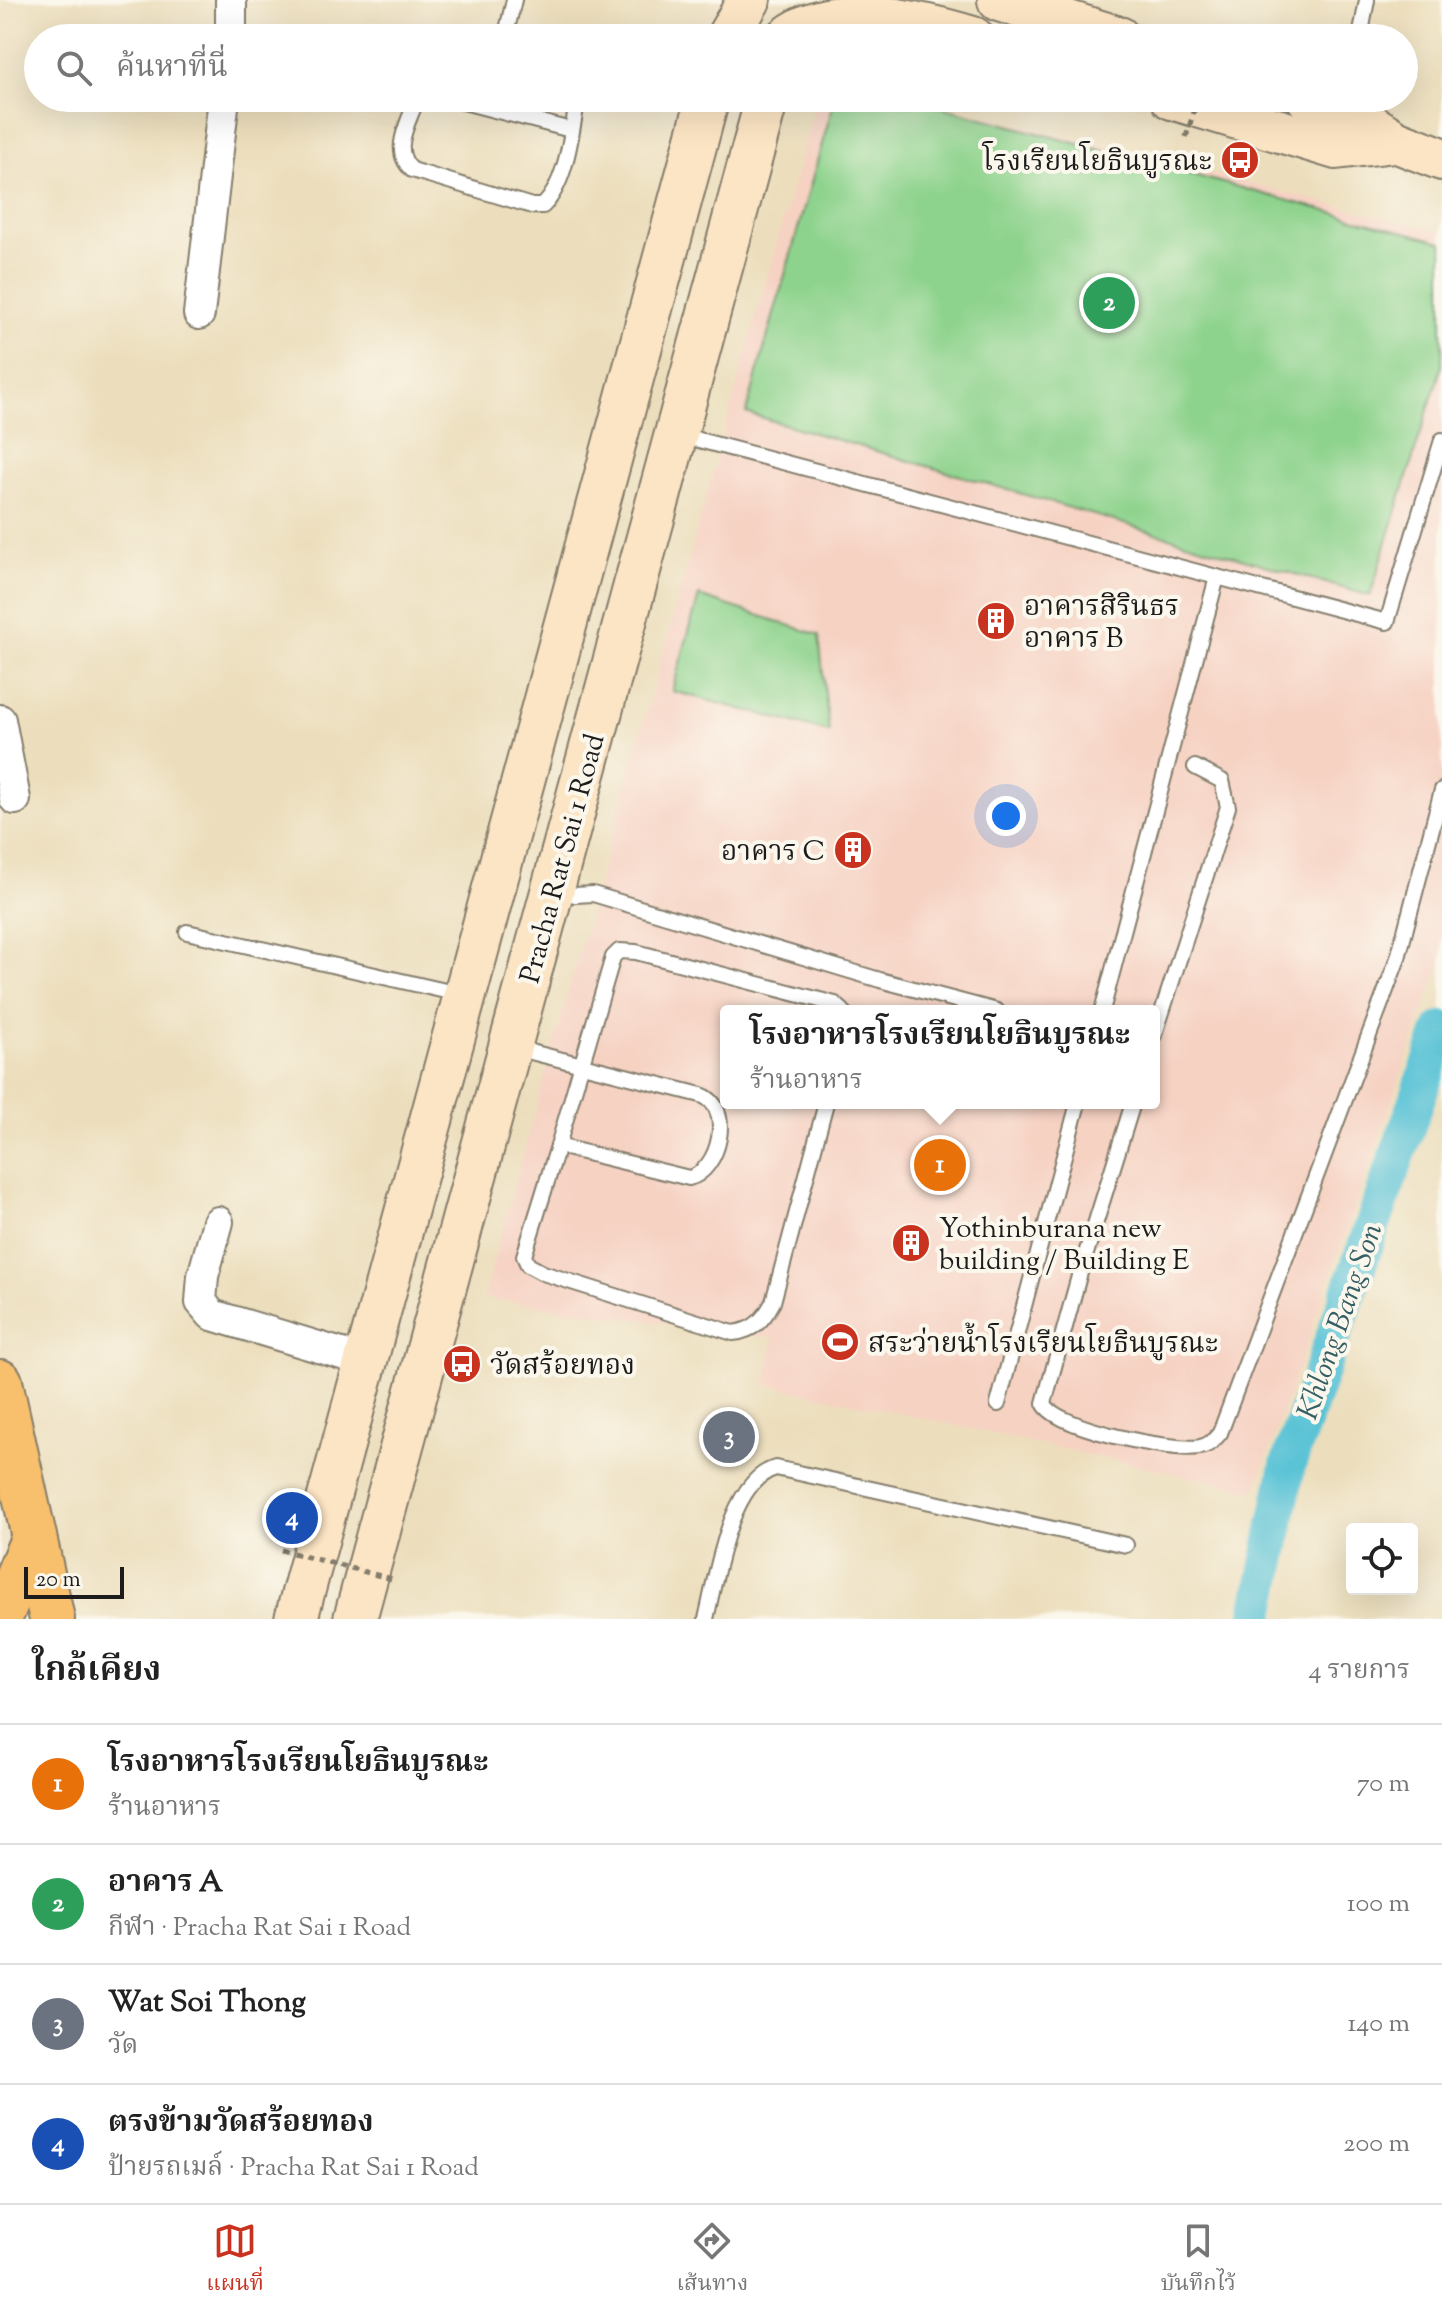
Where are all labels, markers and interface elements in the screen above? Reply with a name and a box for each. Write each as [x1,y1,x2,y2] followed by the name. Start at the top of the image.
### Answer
[24,24,1418,112] search box
[52,46,96,90] icon: search
[116,47,228,90] text: ค้นหาที่นี่
[1219,139,1261,181] bus stop icon: โรงเรียนโยธินบูรณะ
[981,141,1212,183] place label: โรงเรียนโยธินบูรณะ
[1083,273,1135,333] pin: 2
[1024,588,1179,660] place label: อาคารสิรินธร อาคาร B
[975,600,1017,642] building icon: อาคารสิรินธร อาคาร B
[511,730,616,988] street label: Pracha Rat Sai 1 Road
[986,796,1026,836] your location
[832,829,874,871] building icon: อาคาร C
[721,833,825,873] place label: อาคาร C
[720,1005,1160,1109] popup
[750,1015,1130,1058] text: โรงอาหารโรงเรียนโยธินบูรณะ
[750,1063,863,1100] text: ร้านอาหาร
[914,1135,966,1195] pin: 1
[939,1210,1189,1282] place label: Yothinburana new building / Building E
[1288,1218,1395,1426] water label: Khlong Bang Son
[890,1222,932,1264] building icon: Yothinburana new building / Building E
[819,1321,861,1363] sports icon: สระว่ายนํ้าโรงเรียนโยธินบูรณะ
[868,1322,1218,1365] place label: สระว่ายนํ้าโรงเรียนโยธินบูรณะ
[441,1343,483,1385] bus stop icon: วัดสร้อยทอง
[490,1347,635,1387] place label: วัดสร้อยทอง
[703,1407,755,1467] pin: 3
[266,1488,318,1548] pin: 4
[1346,1523,1418,1595] map controls
[1346,1523,1418,1595] button: locate
[24,1563,124,1599] scale bar
[36,1565,81,1597] text: 20 m
[32,1647,161,1696] text: ใกล้เคียง
[1309,1653,1410,1690] text: 4 รายการ
[108,1742,488,1785] text: โรงอาหารโรงเรียนโยธินบูรณะ
[54,1766,62,1803] text: 1
[1357,1766,1410,1803] text: 70 m
[108,1790,221,1827] text: ร้านอาหาร
[108,1862,223,1905] text: อาคาร A
[52,1886,64,1923] text: 2
[1347,1886,1410,1923] text: 100 m
[108,1910,411,1947] text: กีฬา · Pracha Rat Sai 1 Road
[108,1982,306,2025] text: Wat Soi Thong
[53,2006,63,2043] text: 3
[1347,2006,1410,2043] text: 140 m
[108,2028,138,2065] text: วัด
[108,2102,374,2145] text: ตรงข้ามวัดสร้อยทอง
[51,2126,65,2163] text: 4
[1343,2126,1410,2163] text: 200 m
[108,2150,479,2187] text: ป้ายรถเมล์ · Pracha Rat Sai 1 Road
[206,2219,264,2302] tab: แผนที่
[677,2219,748,2302] tab: เส้นทาง
[1161,2219,1236,2302] tab: บันทึกไว้

